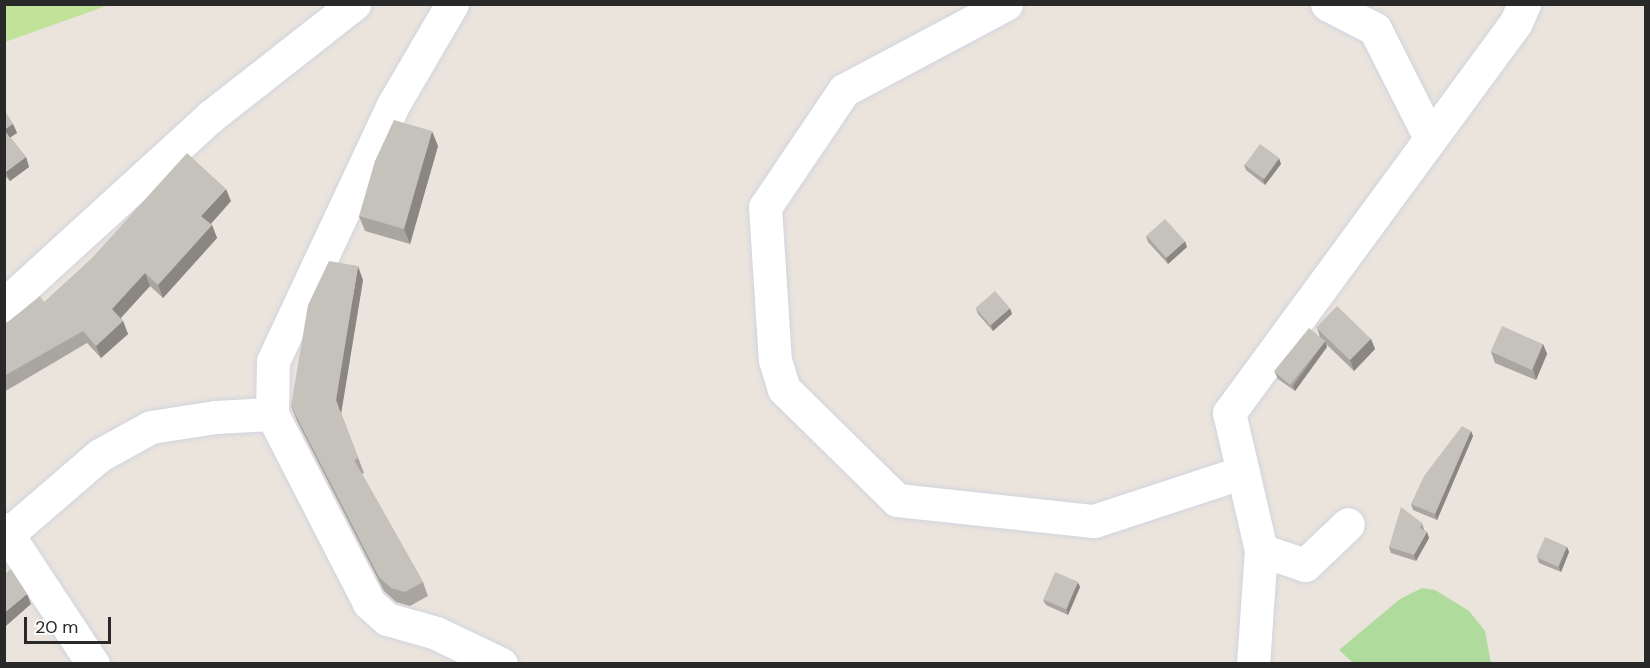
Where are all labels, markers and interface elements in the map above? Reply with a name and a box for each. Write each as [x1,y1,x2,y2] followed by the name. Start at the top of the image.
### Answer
[27,605,114,643] scale bar
[35,615,78,639] text: 20 m

